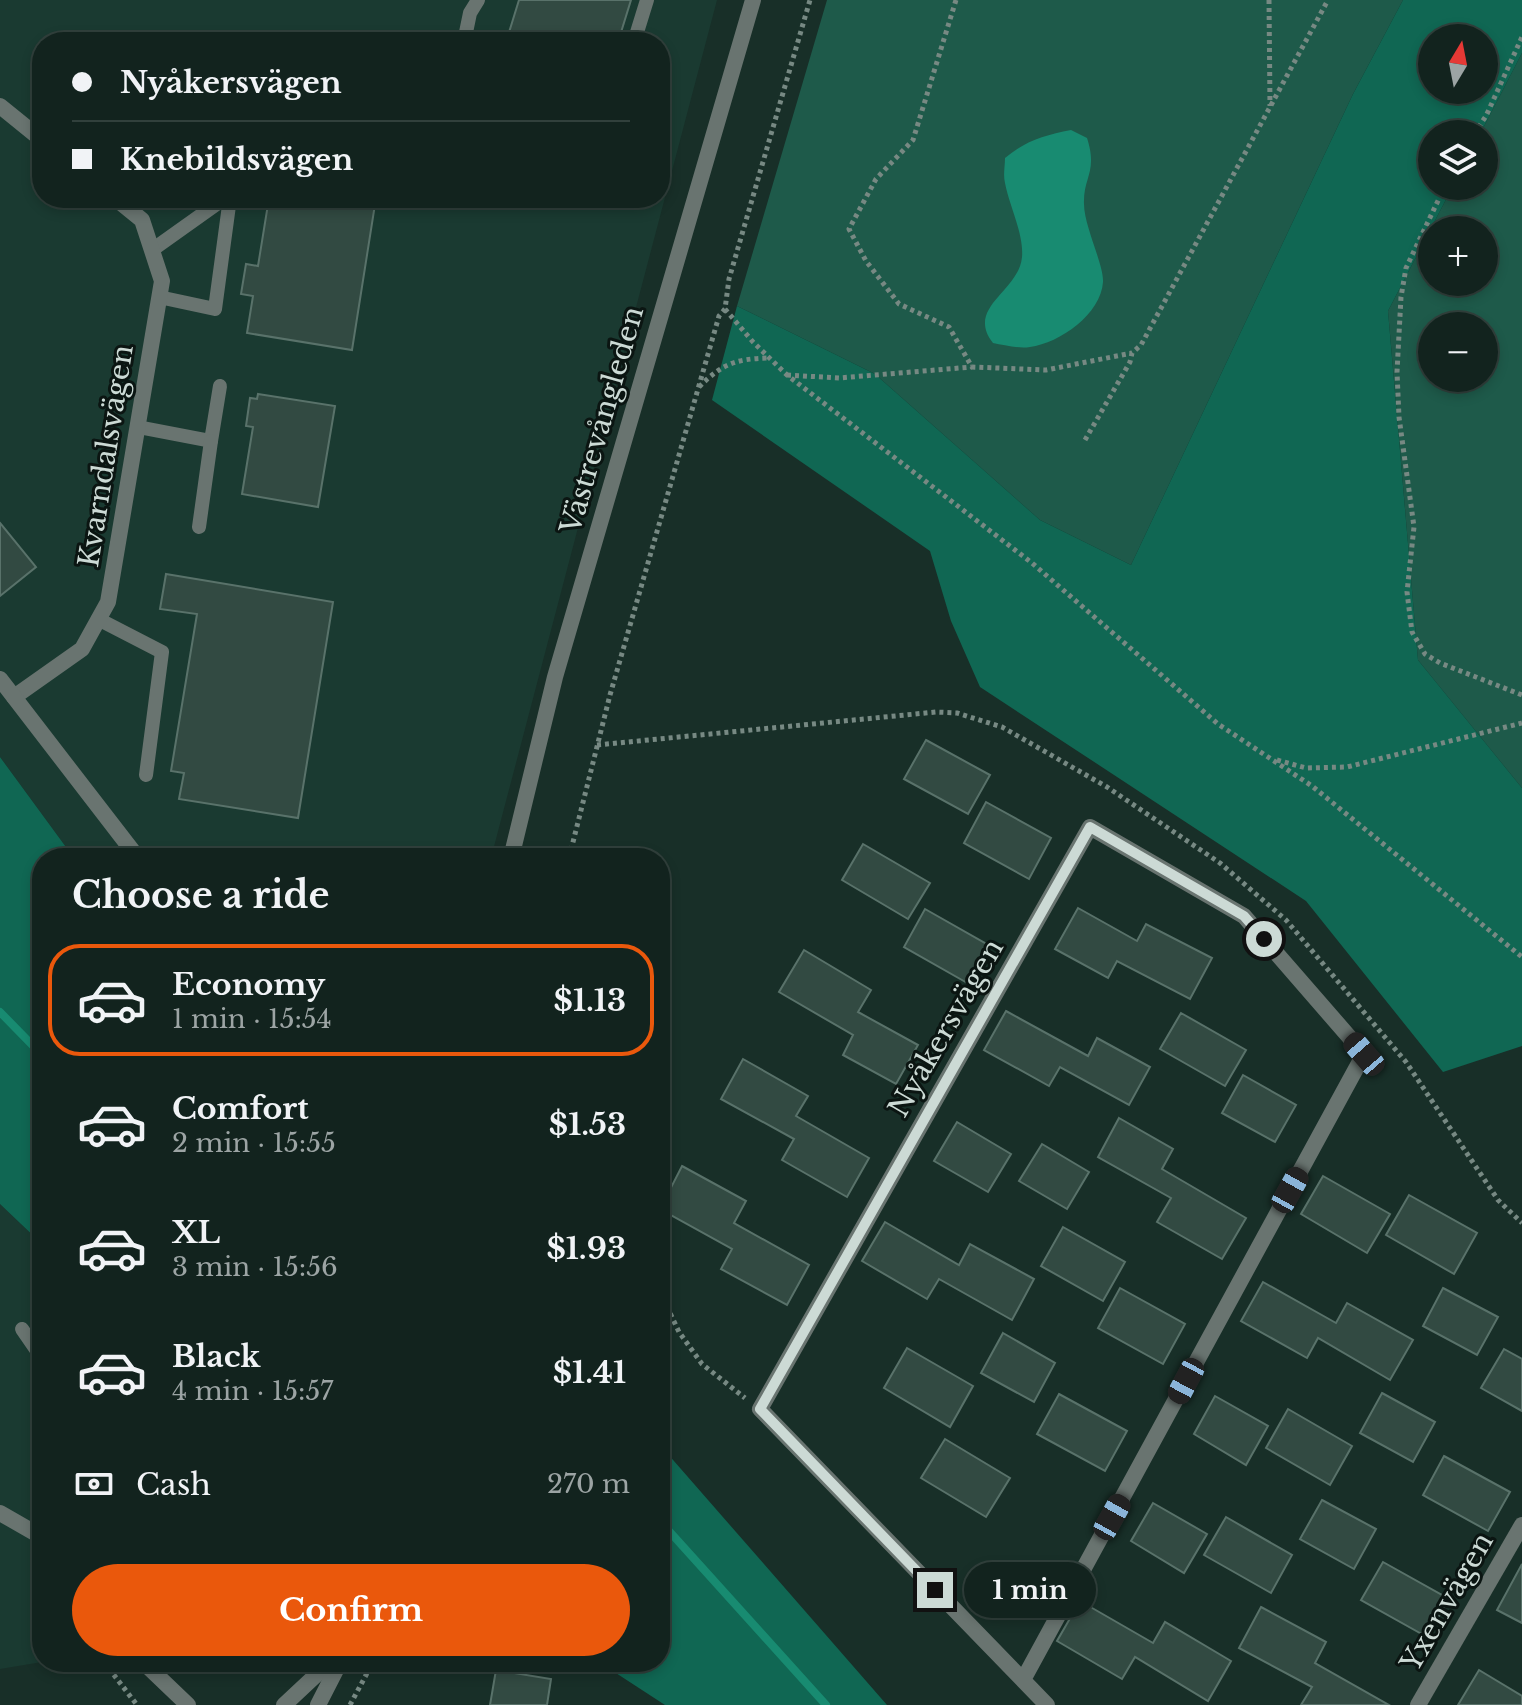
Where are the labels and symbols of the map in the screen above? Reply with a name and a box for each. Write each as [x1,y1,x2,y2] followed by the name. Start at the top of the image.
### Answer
[1418,24,1498,104] north arrow
[553,302,651,539] street label: Västrevångleden
[71,342,141,570] street label: Kvarndalsvägen
[1246,921,1282,957] route start
[881,933,1011,1123] street label: Nyåkersvägen
[1339,1028,1389,1080] car
[1268,1163,1312,1217] car
[1164,1354,1208,1408] car
[1090,1490,1134,1544] car
[1393,1526,1501,1679] street label: Yxenvägen
[963,1562,1095,1618] callout: 1 min
[917,1572,953,1608] route end

